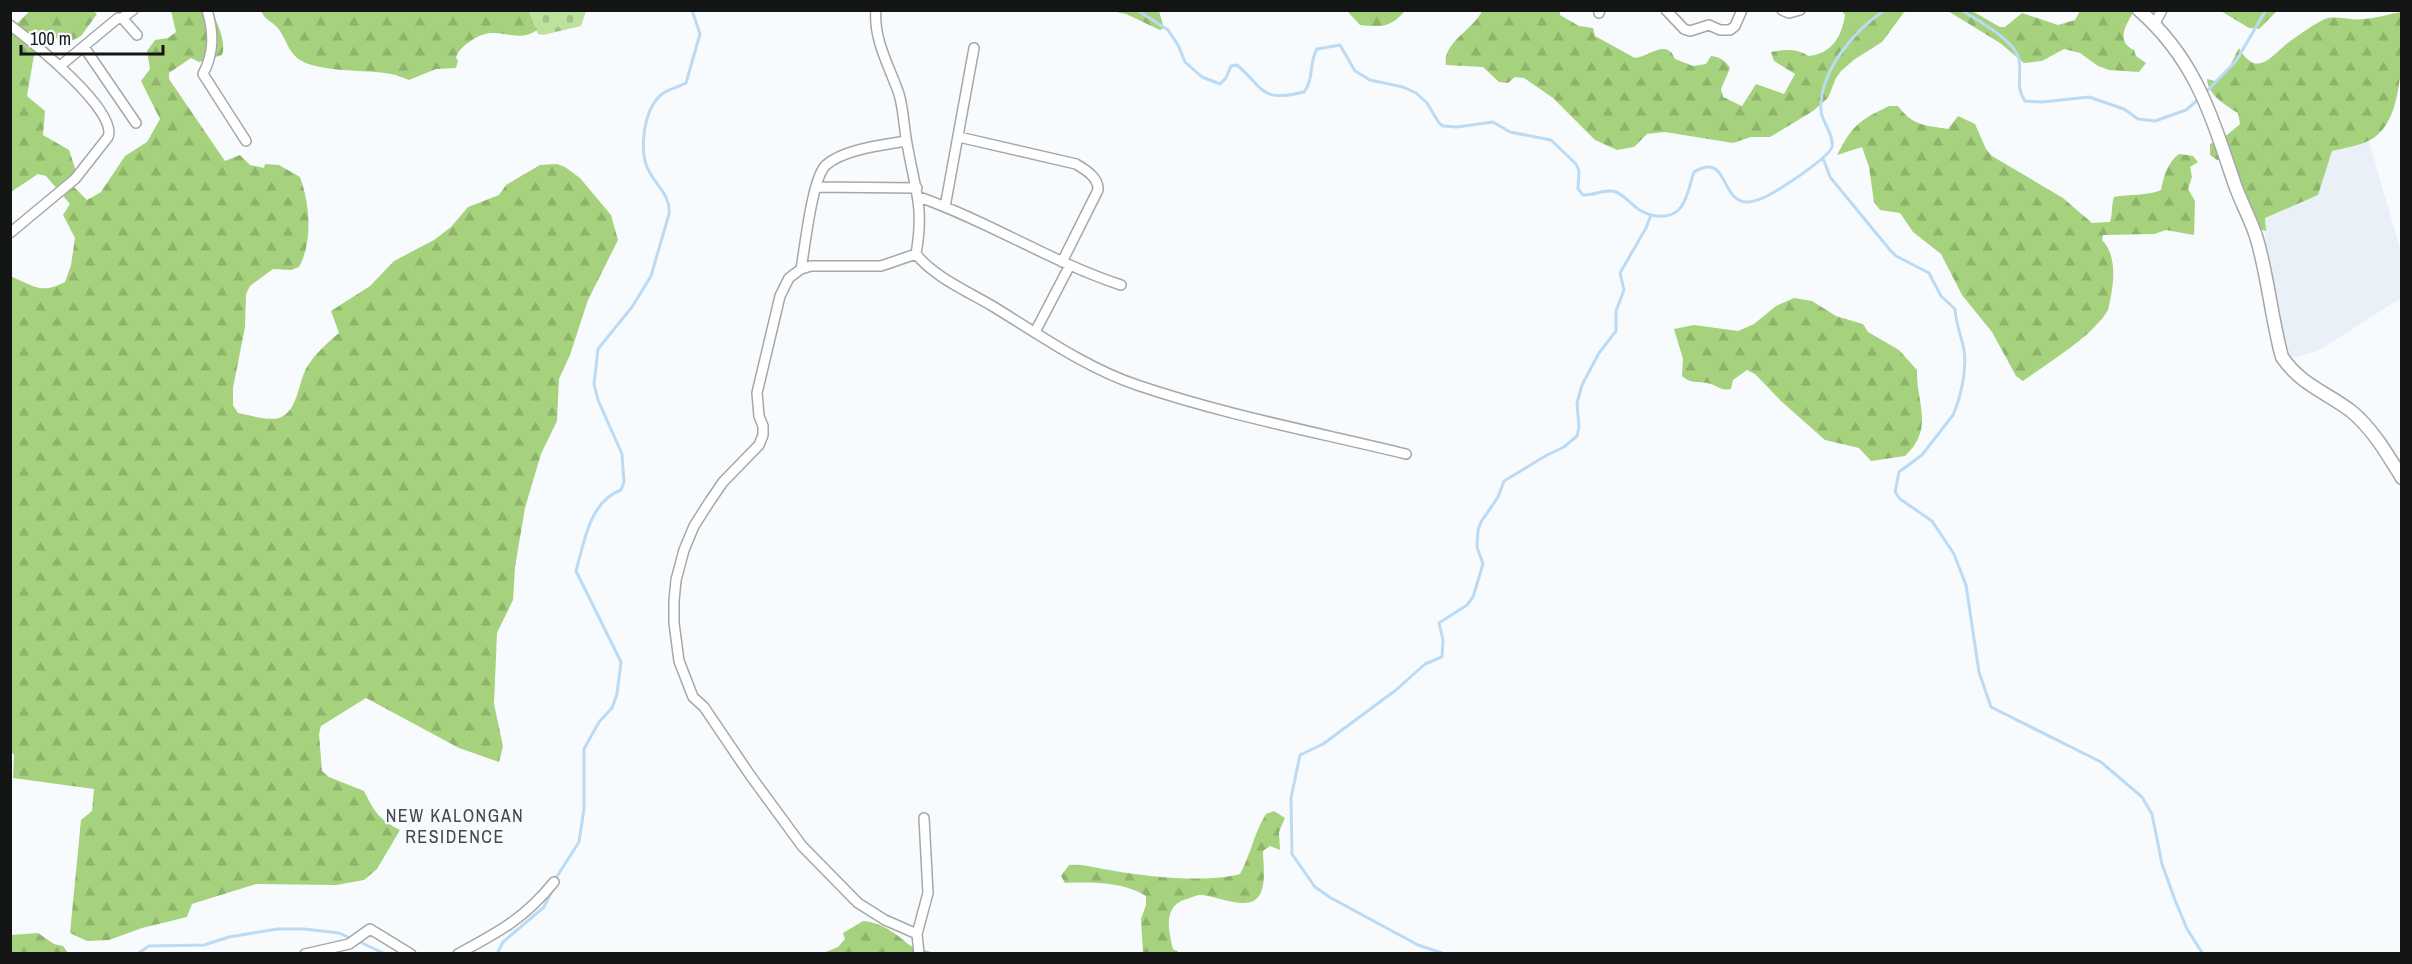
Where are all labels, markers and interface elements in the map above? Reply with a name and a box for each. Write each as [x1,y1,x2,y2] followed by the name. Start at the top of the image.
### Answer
[21,18,164,56] scale bar
[30,26,71,51] text: 100 m
[386,803,524,849] district label: NEW KALONGAN RESIDENCE

